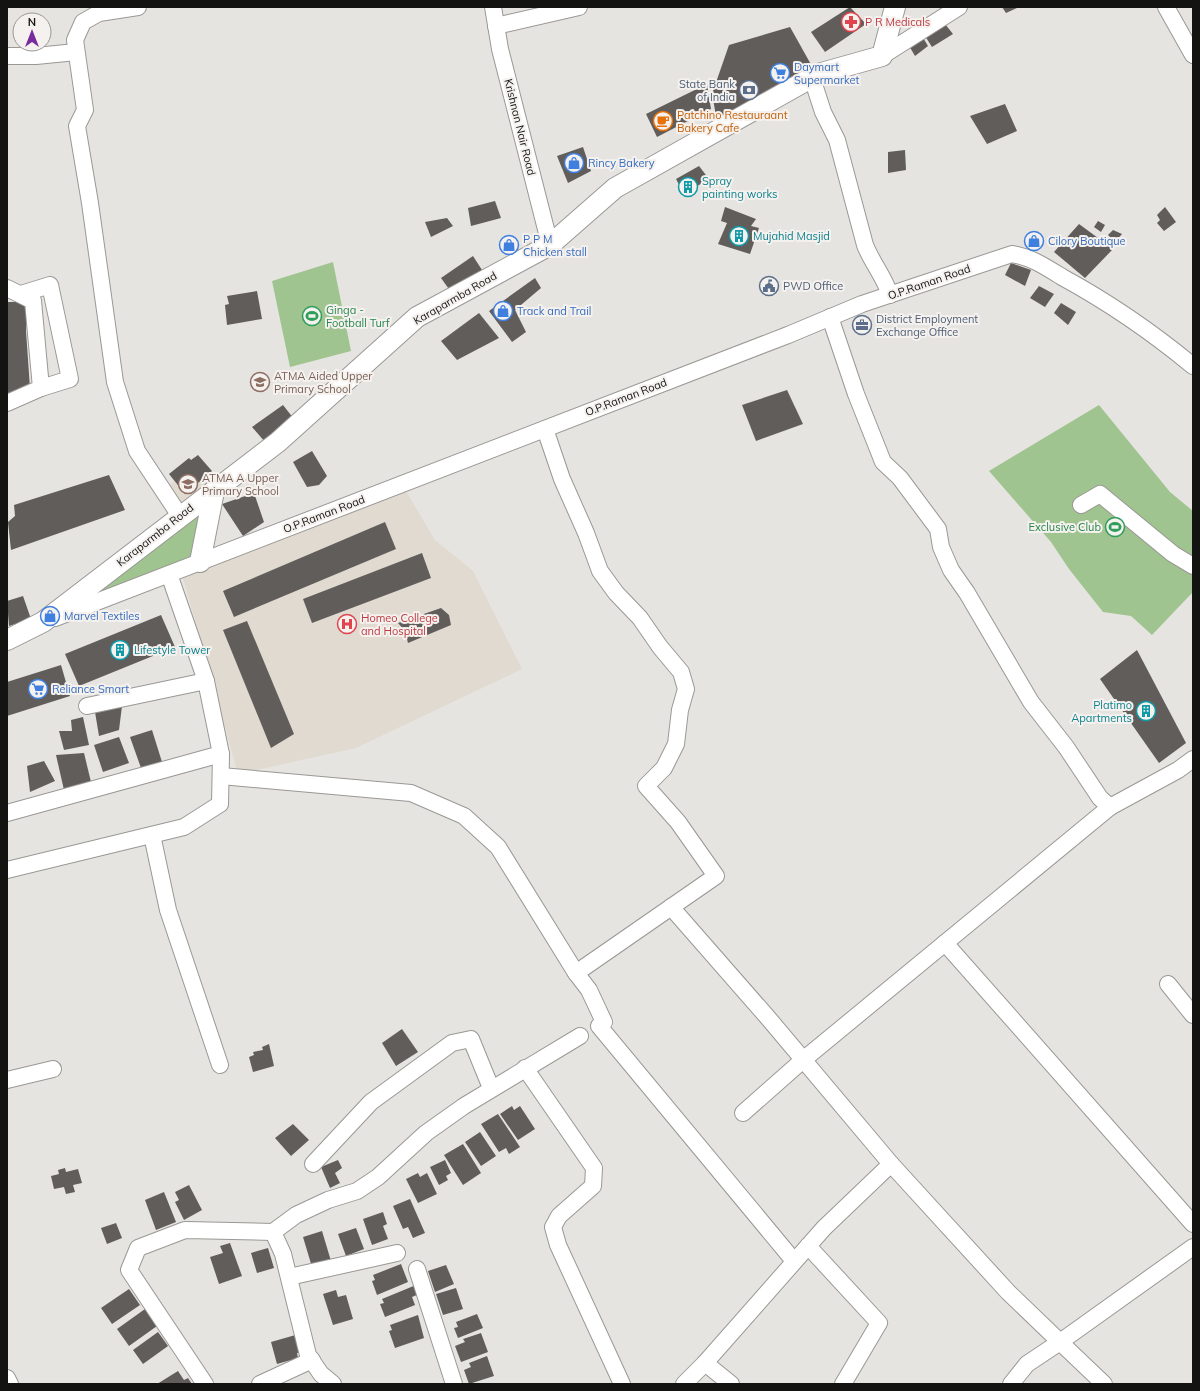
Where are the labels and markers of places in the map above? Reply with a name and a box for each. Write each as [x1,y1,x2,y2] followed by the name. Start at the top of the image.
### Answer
[840,11,862,33] pharmacy icon: P R Medicals
[865,15,930,29] place label: P R Medicals
[794,60,860,87] place label: Daymart Supermarket
[769,62,791,84] supermarket icon: Daymart Supermarket
[679,77,735,104] place label: State Bank of India
[738,79,760,101] bank icon: State Bank of India
[677,108,788,135] place label: Patchino Restauraant Bakery Cafe
[652,110,674,132] cafe icon: Patchino Restauraant Bakery Cafe
[563,152,585,174] shop icon: Rincy Bakery
[588,156,655,170] place label: Rincy Bakery
[702,174,777,201] place label: Spray painting works
[677,176,699,198] building icon: Spray painting works
[728,225,750,247] building icon: Mujahid Masjid
[753,229,830,243] place label: Mujahid Masjid
[1023,230,1045,252] shop icon: Cilory Boutique
[523,232,587,259] place label: P P M Chicken stall
[498,234,520,256] shop icon: P P M Chicken stall
[1048,234,1126,248] place label: Cilory Boutique
[758,275,780,297] public building icon: PWD Office
[783,279,843,293] place label: PWD Office
[492,300,514,322] shop icon: Track and Trail
[326,303,390,330] place label: Ginga - Football Turf
[517,304,591,318] place label: Track and Trail
[301,305,323,327] sports icon: Ginga - Football Turf
[876,312,978,339] place label: District Employment Exchange Office
[851,314,873,336] office icon: District Employment Exchange Office
[274,369,372,396] place label: ATMA Aided Upper Primary School
[249,371,271,393] school or university icon: ATMA Aided Upper Primary School
[202,471,279,498] place label: ATMA A Upper Primary School
[177,473,199,495] school or university icon: ATMA A Upper Primary School
[1104,516,1126,538] sports icon: Exclusive Club
[1029,520,1101,534] place label: Exclusive Club
[39,605,61,627] shop icon: Marvel Textiles
[64,609,140,623] place label: Marvel Textiles
[361,611,438,638] place label: Homeo College and Hospital
[336,613,358,635] hospital icon: Homeo College and Hospital
[109,639,131,661] building icon: Lifestyle Tower
[134,643,210,657] place label: Lifestyle Tower
[27,678,49,700] supermarket icon: Reliance Smart
[52,682,129,696] place label: Reliance Smart
[1071,698,1132,725] place label: Platimo Apartments
[1135,700,1157,722] building icon: Platimo Apartments

